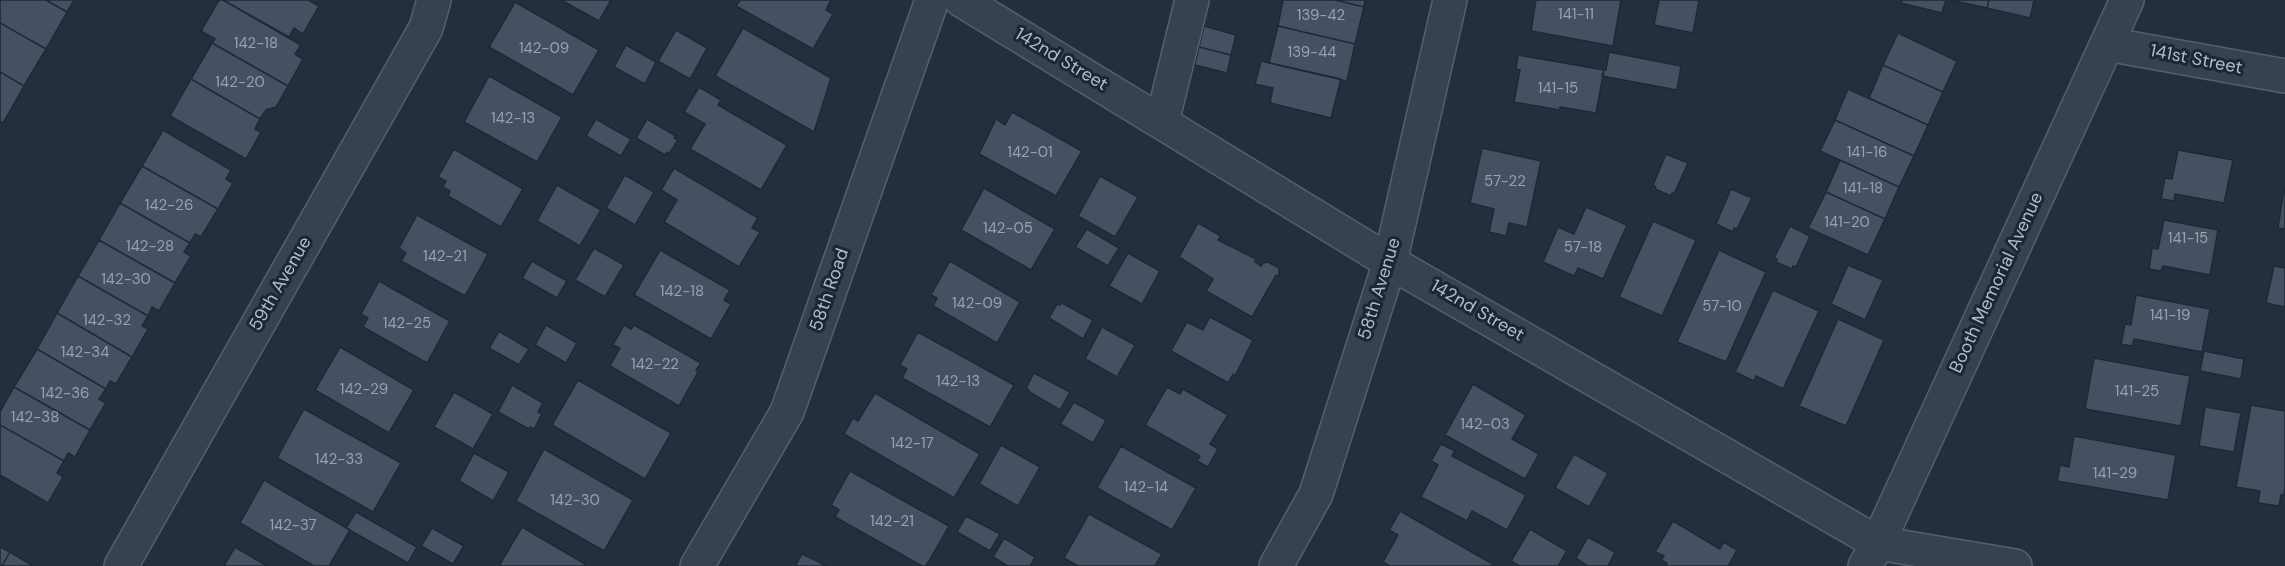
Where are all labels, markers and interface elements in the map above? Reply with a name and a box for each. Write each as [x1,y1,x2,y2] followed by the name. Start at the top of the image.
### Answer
[1558,6,1594,24] house number: 141-11
[1297,7,1345,25] house number: 139-42
[1011,24,1111,96] street label: 142nd Street
[234,35,278,53] house number: 142-18
[519,40,569,58] house number: 142-09
[2148,40,2244,80] street label: 141st Street
[1288,44,1336,62] house number: 139-44
[215,74,265,92] house number: 142-20
[1538,80,1578,98] house number: 141-15
[491,110,535,128] house number: 142-13
[1007,144,1053,162] house number: 142-01
[1847,144,1887,162] house number: 141-16
[1484,173,1526,191] house number: 57-22
[1843,180,1883,198] house number: 141-18
[1946,189,2048,377] street label: Booth Memorial Avenue
[145,197,193,215] house number: 142-26
[1824,214,1870,232] house number: 141-20
[983,220,1033,238] house number: 142-05
[2168,230,2208,248] house number: 141-15
[245,233,317,335] street label: 59th Avenue
[1354,236,1406,342] street label: 58th Avenue
[126,238,174,256] house number: 142-28
[1564,239,1602,257] house number: 57-18
[806,246,854,334] street label: 58th Road
[423,248,467,266] house number: 142-21
[101,271,151,289] house number: 142-30
[1426,276,1528,346] street label: 142nd Street
[660,283,704,301] house number: 142-18
[952,295,1002,313] house number: 142-09
[1702,298,1742,316] house number: 57-10
[2150,307,2190,325] house number: 141-19
[83,312,131,330] house number: 142-32
[383,315,431,333] house number: 142-25
[61,344,109,362] house number: 142-34
[631,356,679,374] house number: 142-22
[936,373,980,391] house number: 142-13
[340,381,388,399] house number: 142-29
[2115,383,2159,401] house number: 141-25
[41,385,89,403] house number: 142-36
[11,409,59,427] house number: 142-38
[1460,416,1510,434] house number: 142-03
[890,435,934,453] house number: 142-17
[315,451,363,469] house number: 142-33
[2093,465,2137,483] house number: 141-29
[1124,479,1168,497] house number: 142-14
[550,492,600,510] house number: 142-30
[870,513,914,531] house number: 142-21
[269,517,317,535] house number: 142-37

